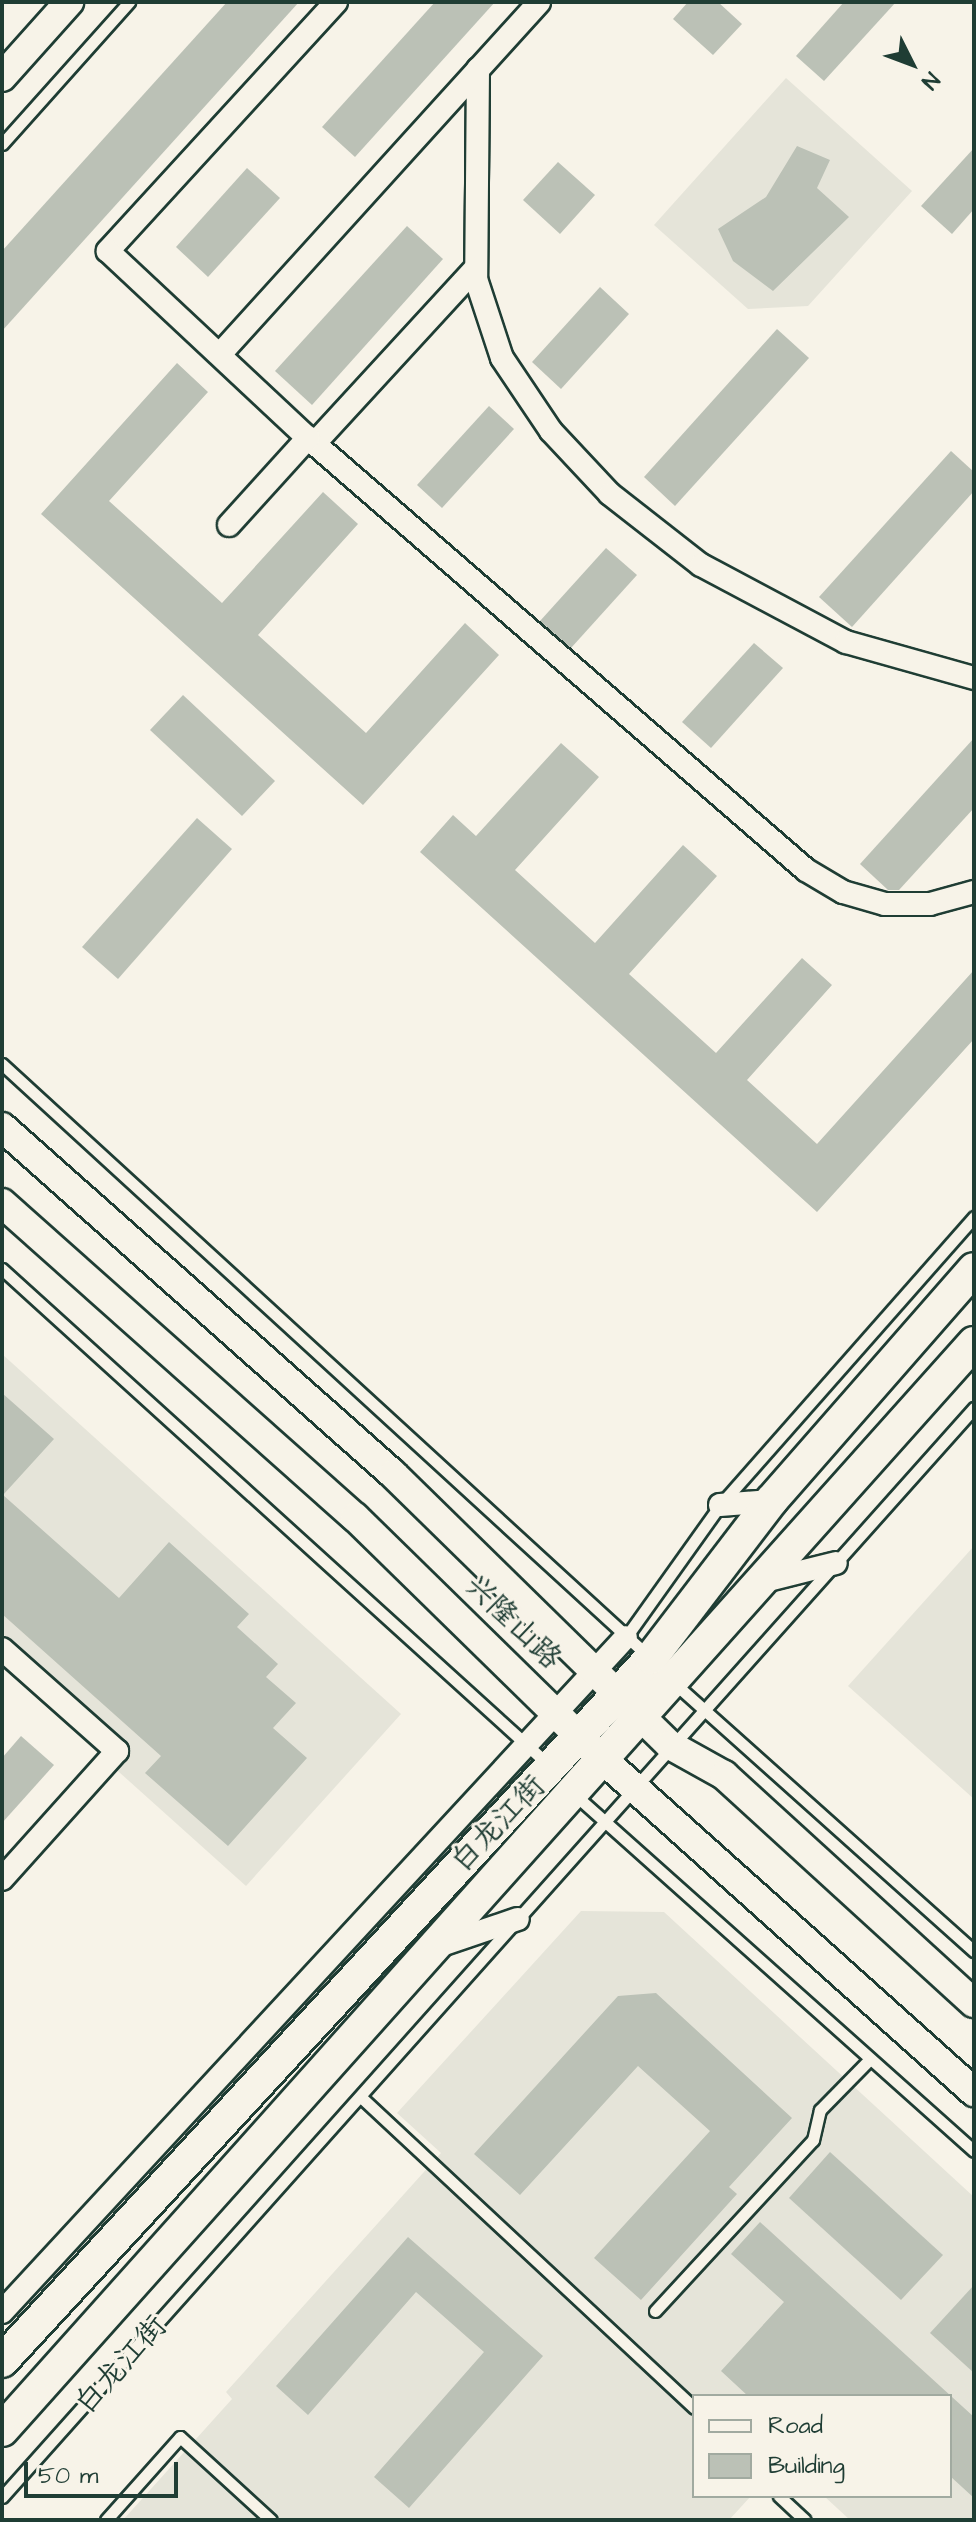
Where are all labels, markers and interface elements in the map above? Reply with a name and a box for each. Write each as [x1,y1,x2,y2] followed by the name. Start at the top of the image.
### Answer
[872,24,952,104] north arrow
[914,65,946,96] text: N
[457,1567,569,1677] street label: 兴隆山路
[443,1768,553,1880] street label: 白龙江街
[67,2308,175,2422] street label: 白龙江街
[692,2394,952,2498] legend
[768,2409,823,2443] text: Road
[28,2446,182,2496] scale bar
[768,2449,845,2483] text: Building
[38,2459,98,2493] text: 50 m

